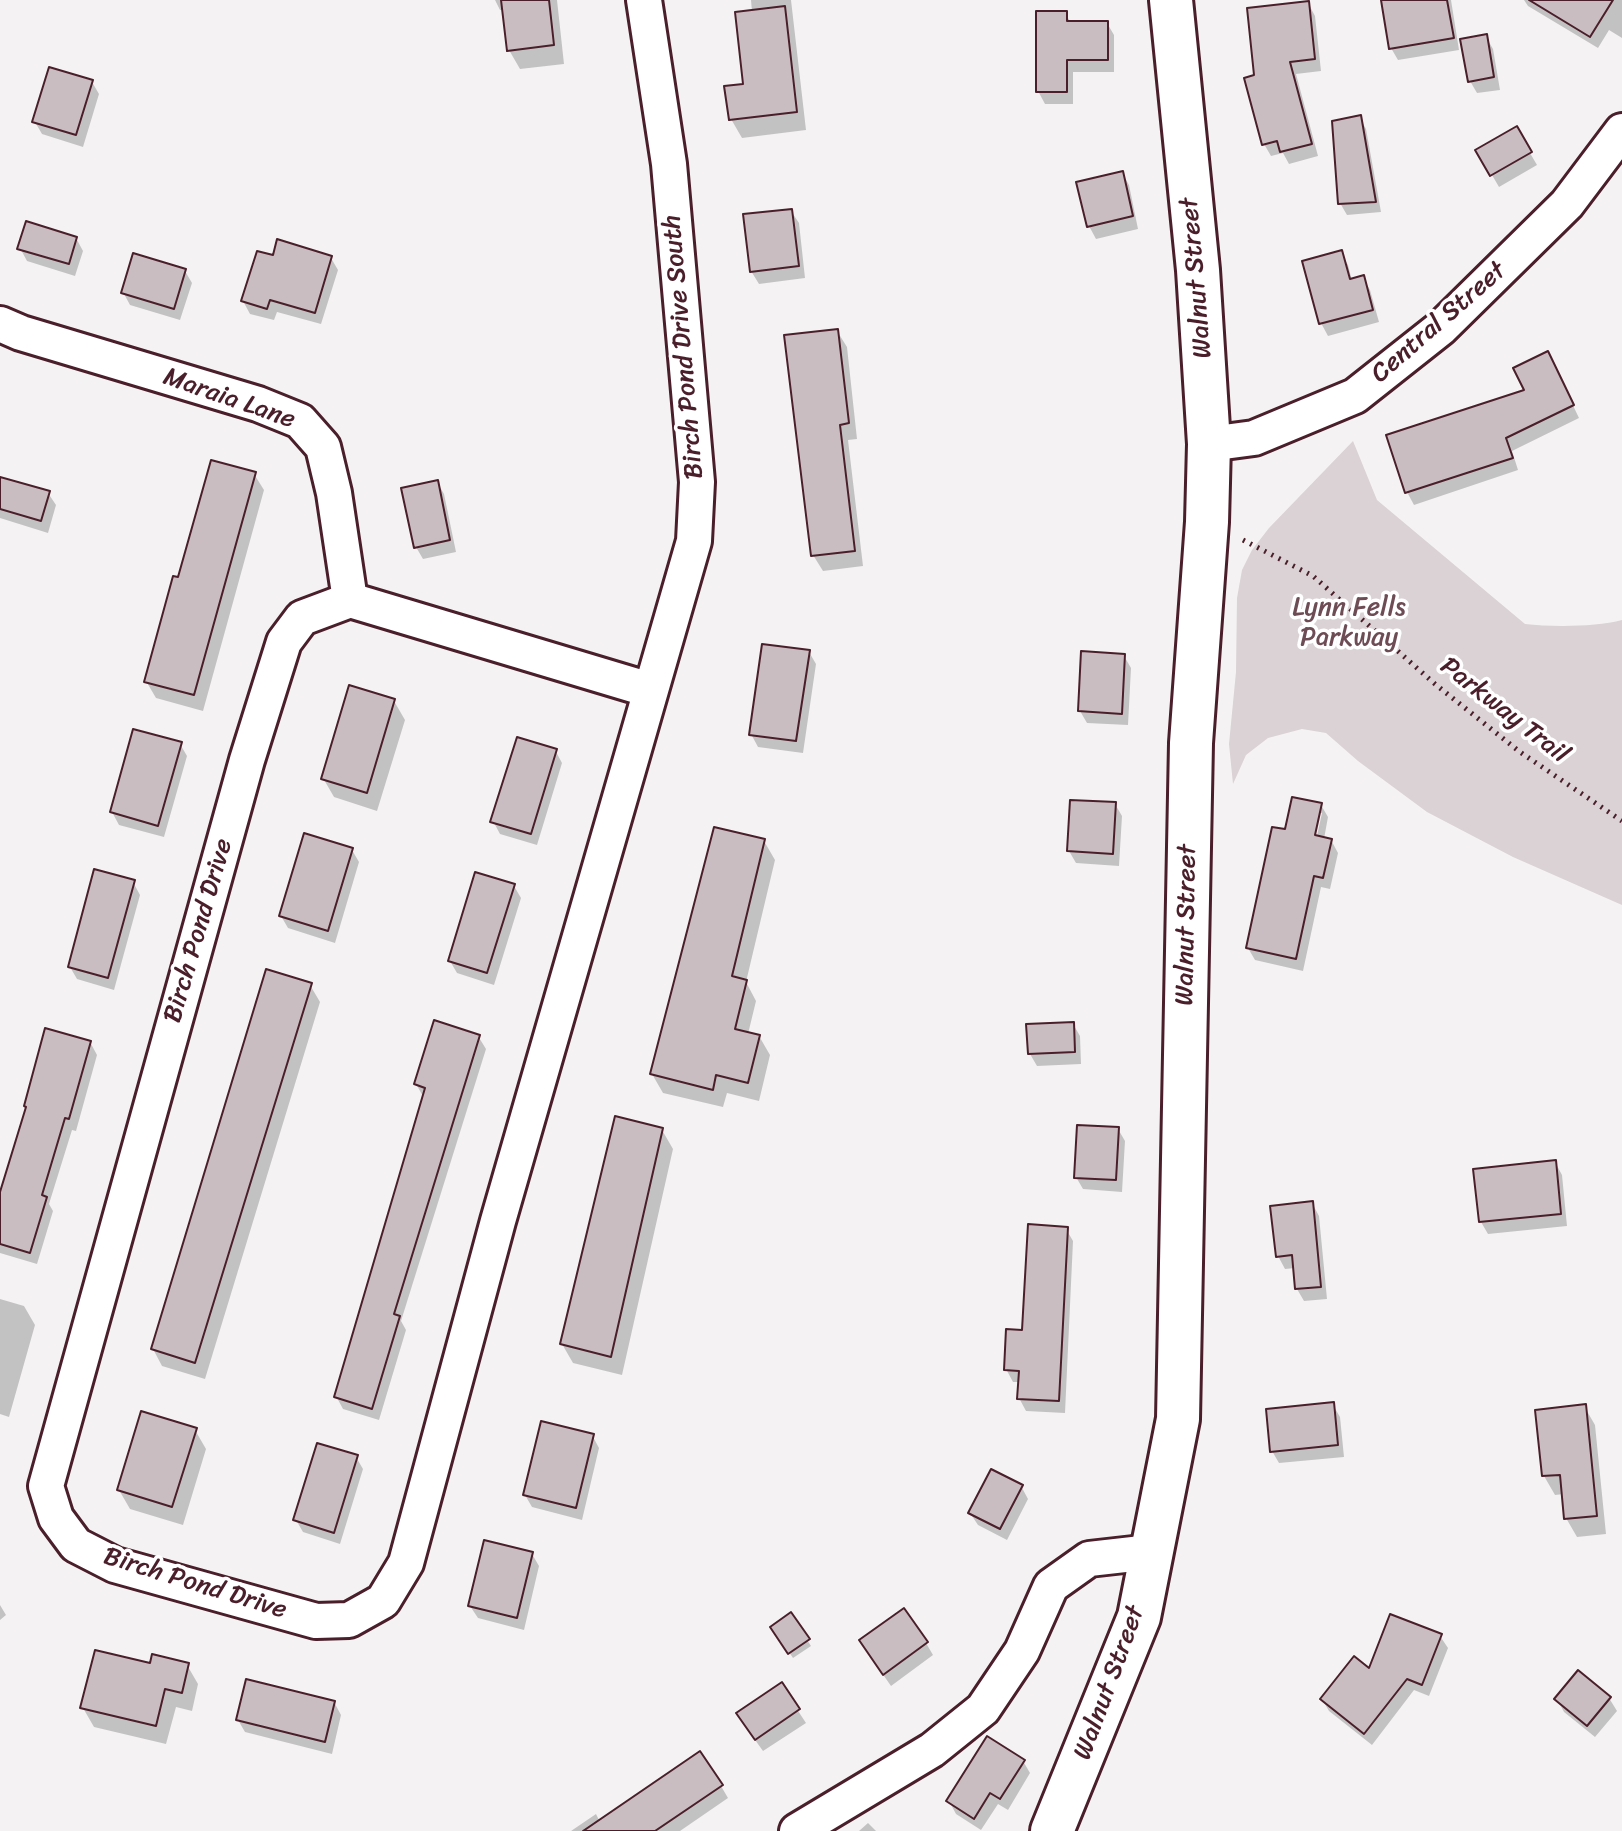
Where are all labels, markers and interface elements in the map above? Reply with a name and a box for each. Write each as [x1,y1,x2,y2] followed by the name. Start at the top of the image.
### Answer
[1174,196,1220,360] street label: Walnut Street
[657,214,711,480] street label: Birch Pond Drive South
[1365,256,1513,390] street label: Central Street
[159,362,299,436] street label: Maraia Lane
[1292,592,1406,654] park label: Lynn Fells Parkway
[1433,651,1575,771] street label: Parkway Trail
[158,835,240,1027] street label: Birch Pond Drive
[1170,844,1204,1006] street label: Walnut Street
[100,1541,290,1627] street label: Birch Pond Drive
[1068,1602,1152,1764] street label: Walnut Street

